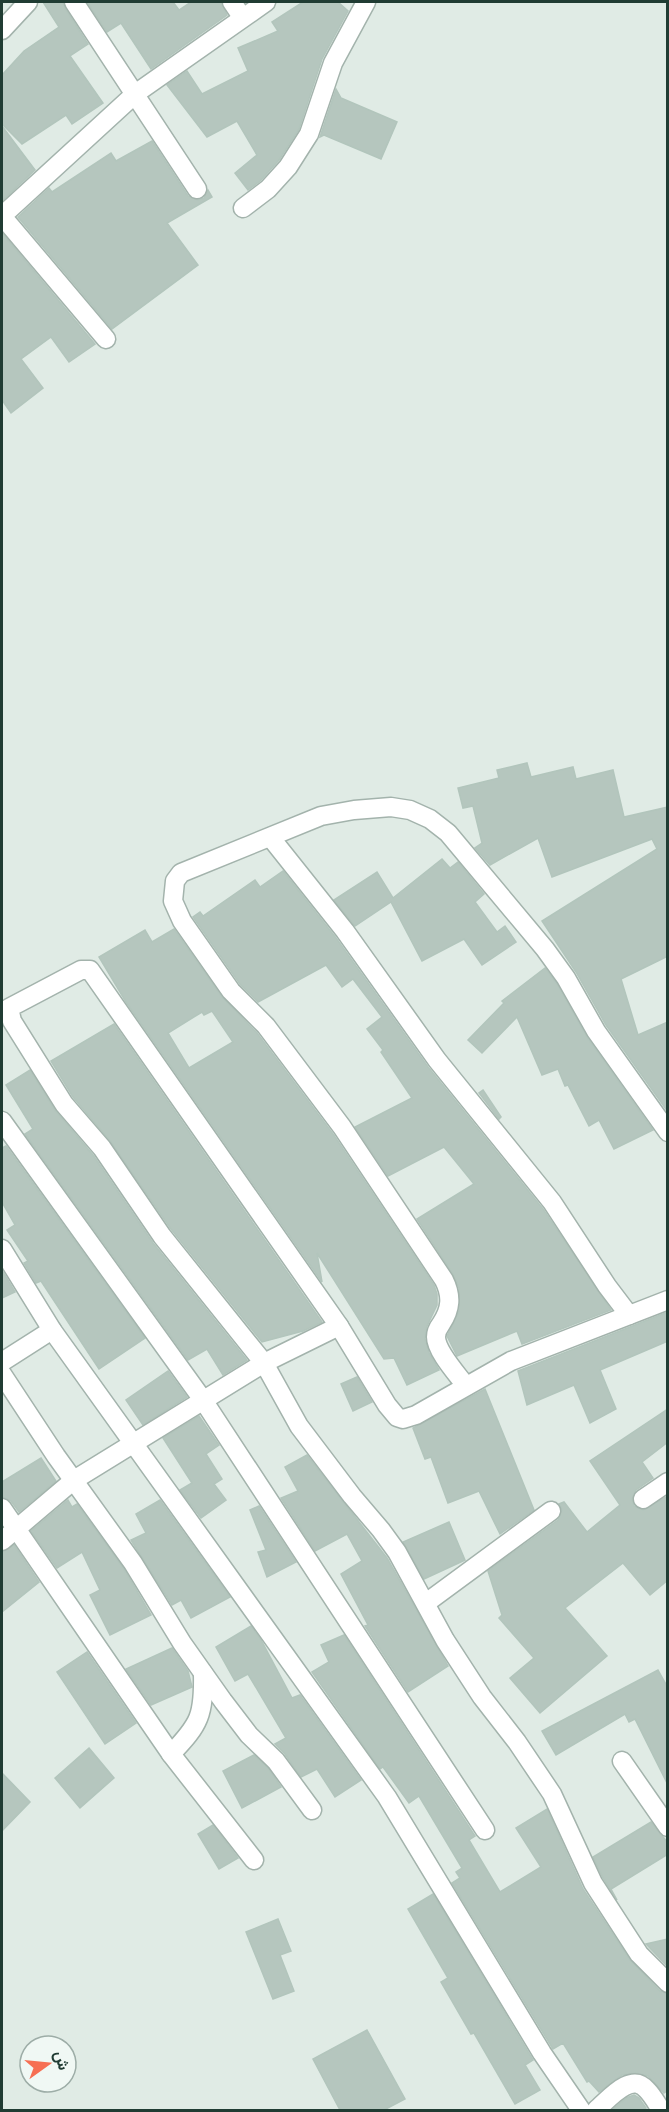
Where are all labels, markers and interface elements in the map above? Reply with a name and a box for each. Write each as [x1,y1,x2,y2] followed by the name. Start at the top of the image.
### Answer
[18,2034,78,2094] north arrow
[50,2048,75,2072] text: ش

